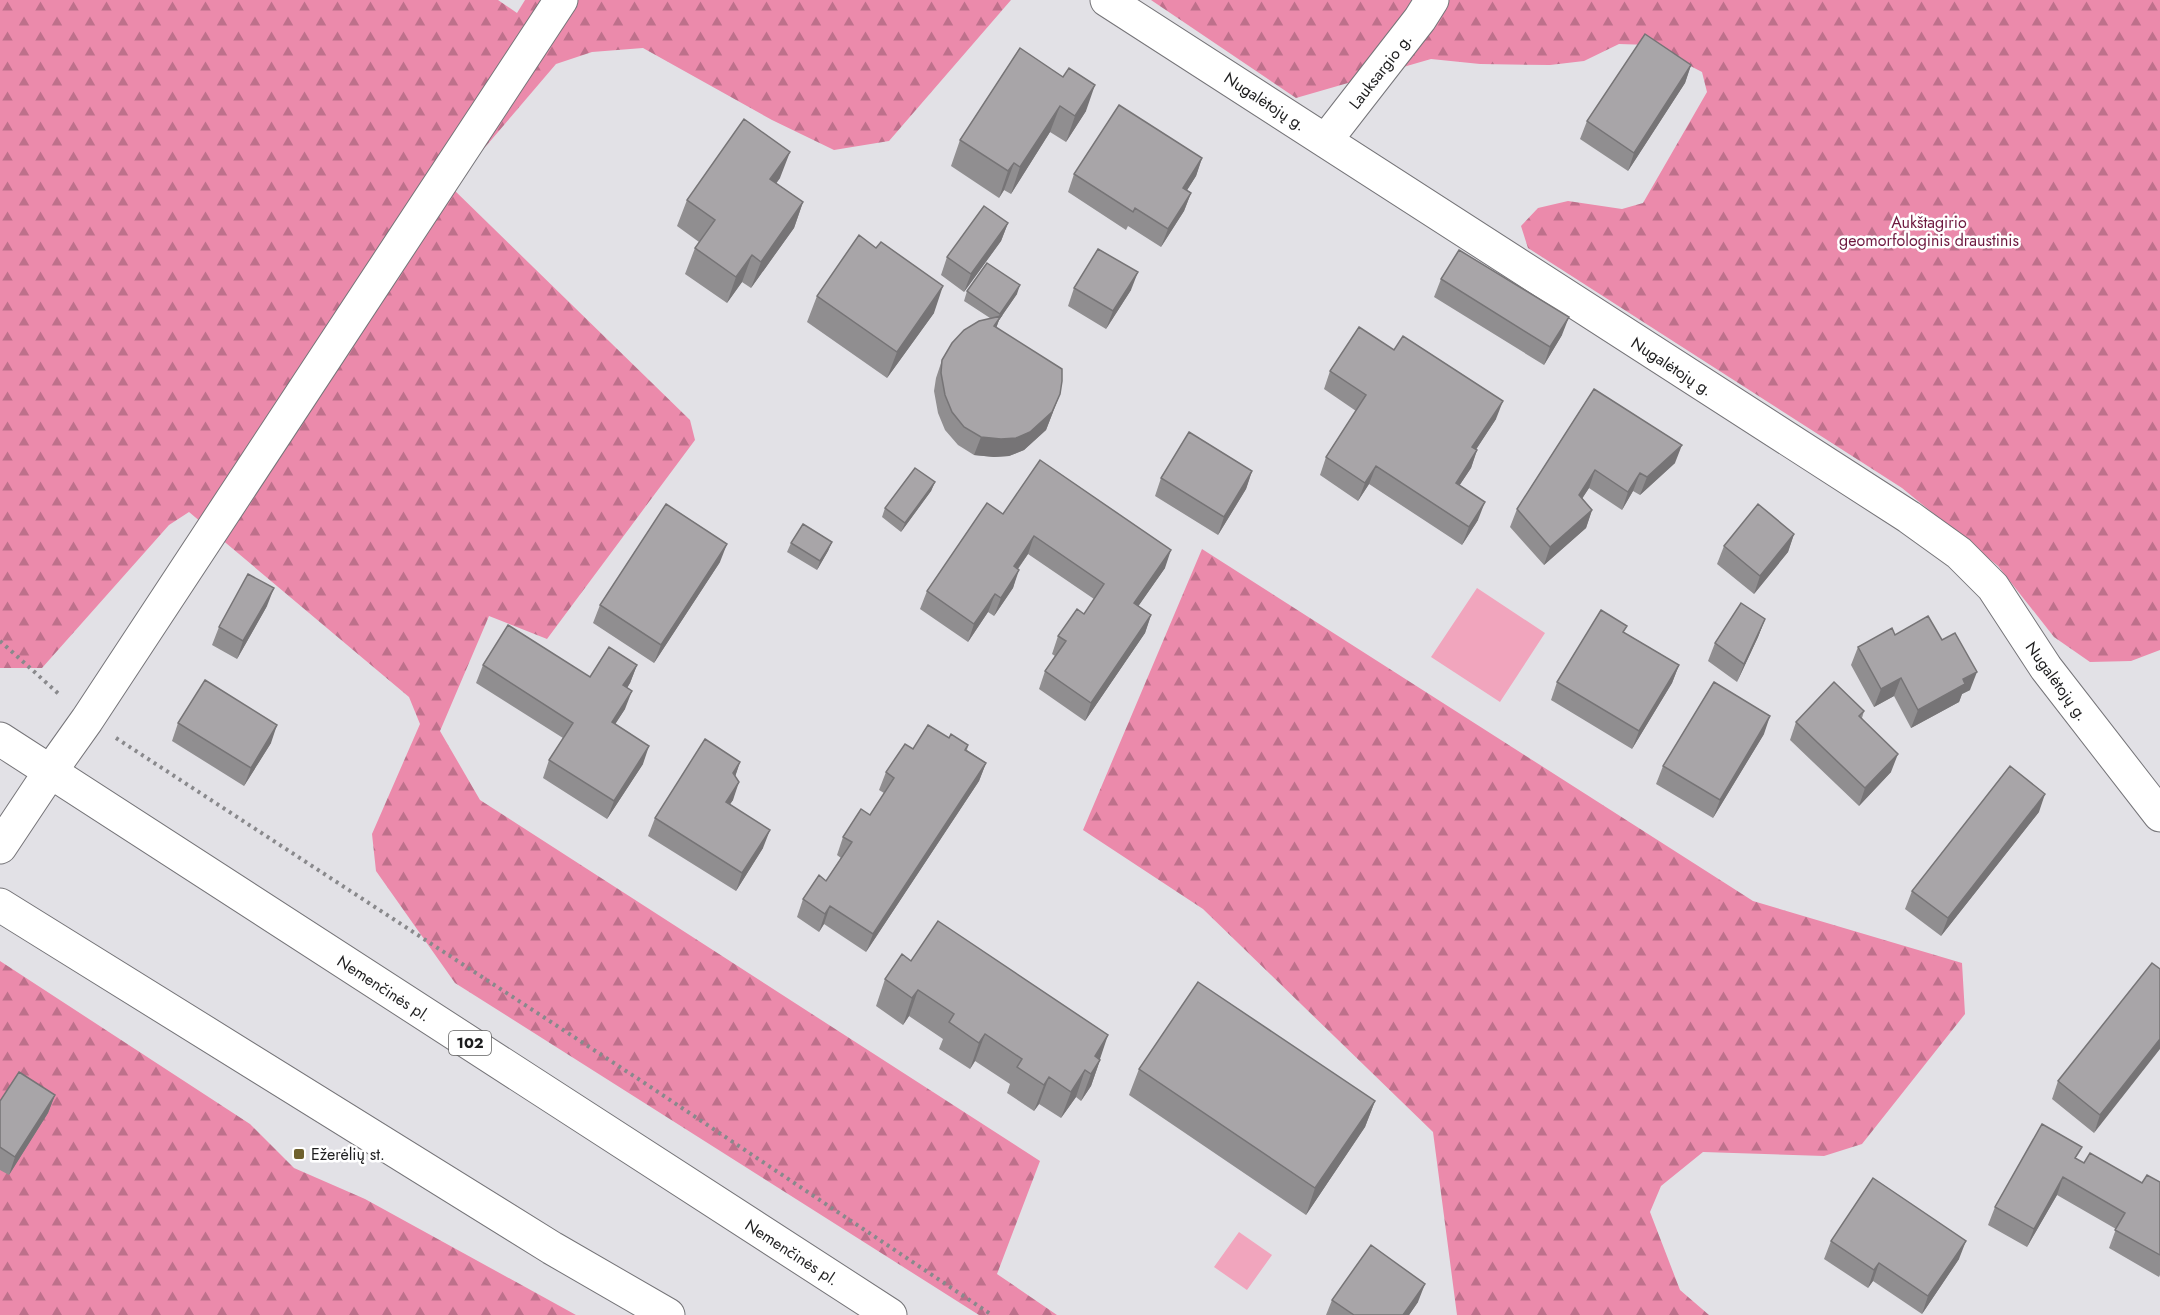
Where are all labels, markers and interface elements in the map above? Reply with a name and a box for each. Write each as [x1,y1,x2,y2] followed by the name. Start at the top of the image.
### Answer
[1343,29,1417,114] street label: Lauksargio g.
[1219,66,1310,136] street label: Nugalėtojų g.
[1839,211,2019,252] park label: Aukštagirio geomorfologinis draustinis
[1626,331,1717,401] street label: Nugalėtojų g.
[2020,637,2093,726] street label: Nugalėtojų g.
[333,950,435,1027] street label: Nemenčinės pl.
[449,1031,491,1055] road number: 102
[311,1143,385,1166] place label: Ežerėlių st.
[292,1147,306,1161] marker: Ežerėlių st.
[741,1214,843,1291] street label: Nemenčinės pl.

